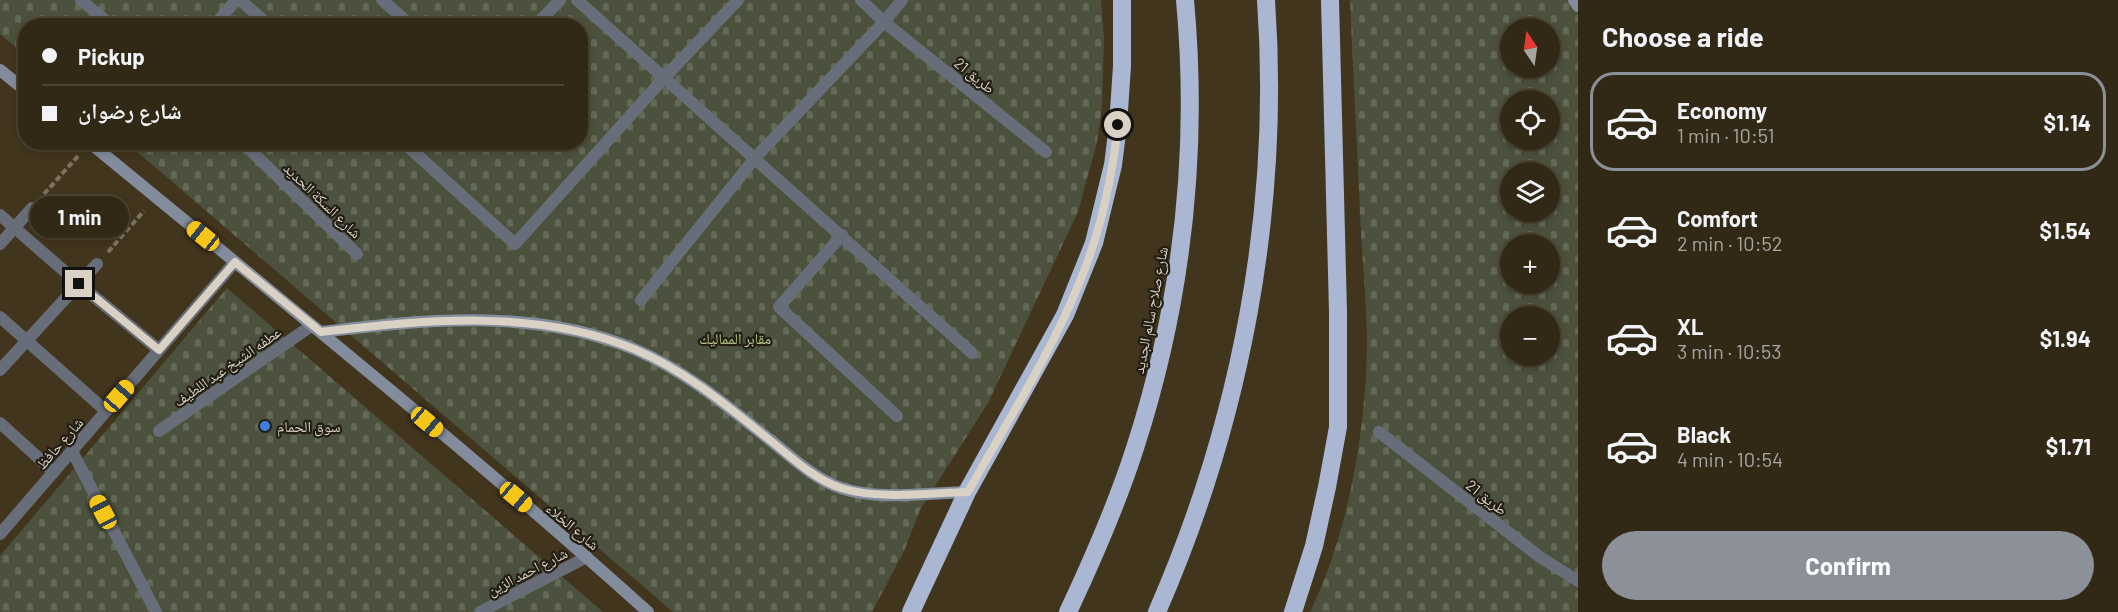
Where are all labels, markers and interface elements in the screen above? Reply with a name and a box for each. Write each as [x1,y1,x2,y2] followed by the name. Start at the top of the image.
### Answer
[1500,18,1560,78] north arrow
[1500,18,1560,366] map controls
[1602,20,1764,52] text: Choose a ride
[78,43,145,69] text: Pickup
[950,53,999,98] street label: طريق 21
[1500,90,1560,150] button: locate
[1605,95,1659,149] icon: car
[78,97,182,123] text: شارع رضوان
[1677,97,1767,123] text: Economy
[2044,109,2091,135] text: $1.14
[1104,111,1131,138] route start
[1677,123,1774,147] text: 1 min · 10:51
[279,158,366,243] street label: شارع السكة الحديد
[1500,162,1560,222] button: layers
[29,197,128,239] callout: 1 min
[1605,203,1659,257] icon: car
[58,205,101,229] text: 1 min
[1677,205,1758,231] text: Comfort
[2040,217,2091,243] text: $1.54
[183,218,223,254] car
[1677,231,1782,255] text: 2 min · 10:52
[1500,234,1560,294] button: +
[1129,245,1173,375] street label: شارع صلاح سالم الجديد
[65,270,92,297] route end
[1500,306,1560,366] button: −
[1605,311,1659,365] icon: car
[1677,313,1703,339] text: XL
[170,322,286,412] street label: عطفه الشيخ عبد اللطيف
[2040,325,2091,351] text: $1.94
[699,329,771,348] park label: مقابر المماليك
[1677,339,1782,363] text: 3 min · 10:53
[100,377,138,415] car
[407,404,447,440] car
[32,413,88,474] street label: شارع حافظ
[277,417,341,437] place label: سوق الحمام
[258,419,272,433] marker: سوق الحمام
[1605,419,1659,473] icon: car
[1677,421,1731,447] text: Black
[2046,433,2091,459] text: $1.71
[1677,447,1783,471] text: 4 min · 10:54
[1462,475,1511,520] street label: طريق 21
[496,479,536,515] car
[87,492,119,532] car
[541,499,603,555] street label: شارع الخلاء
[1602,531,2094,600] button: Confirm
[484,543,571,601] street label: شارع احمد الزين

